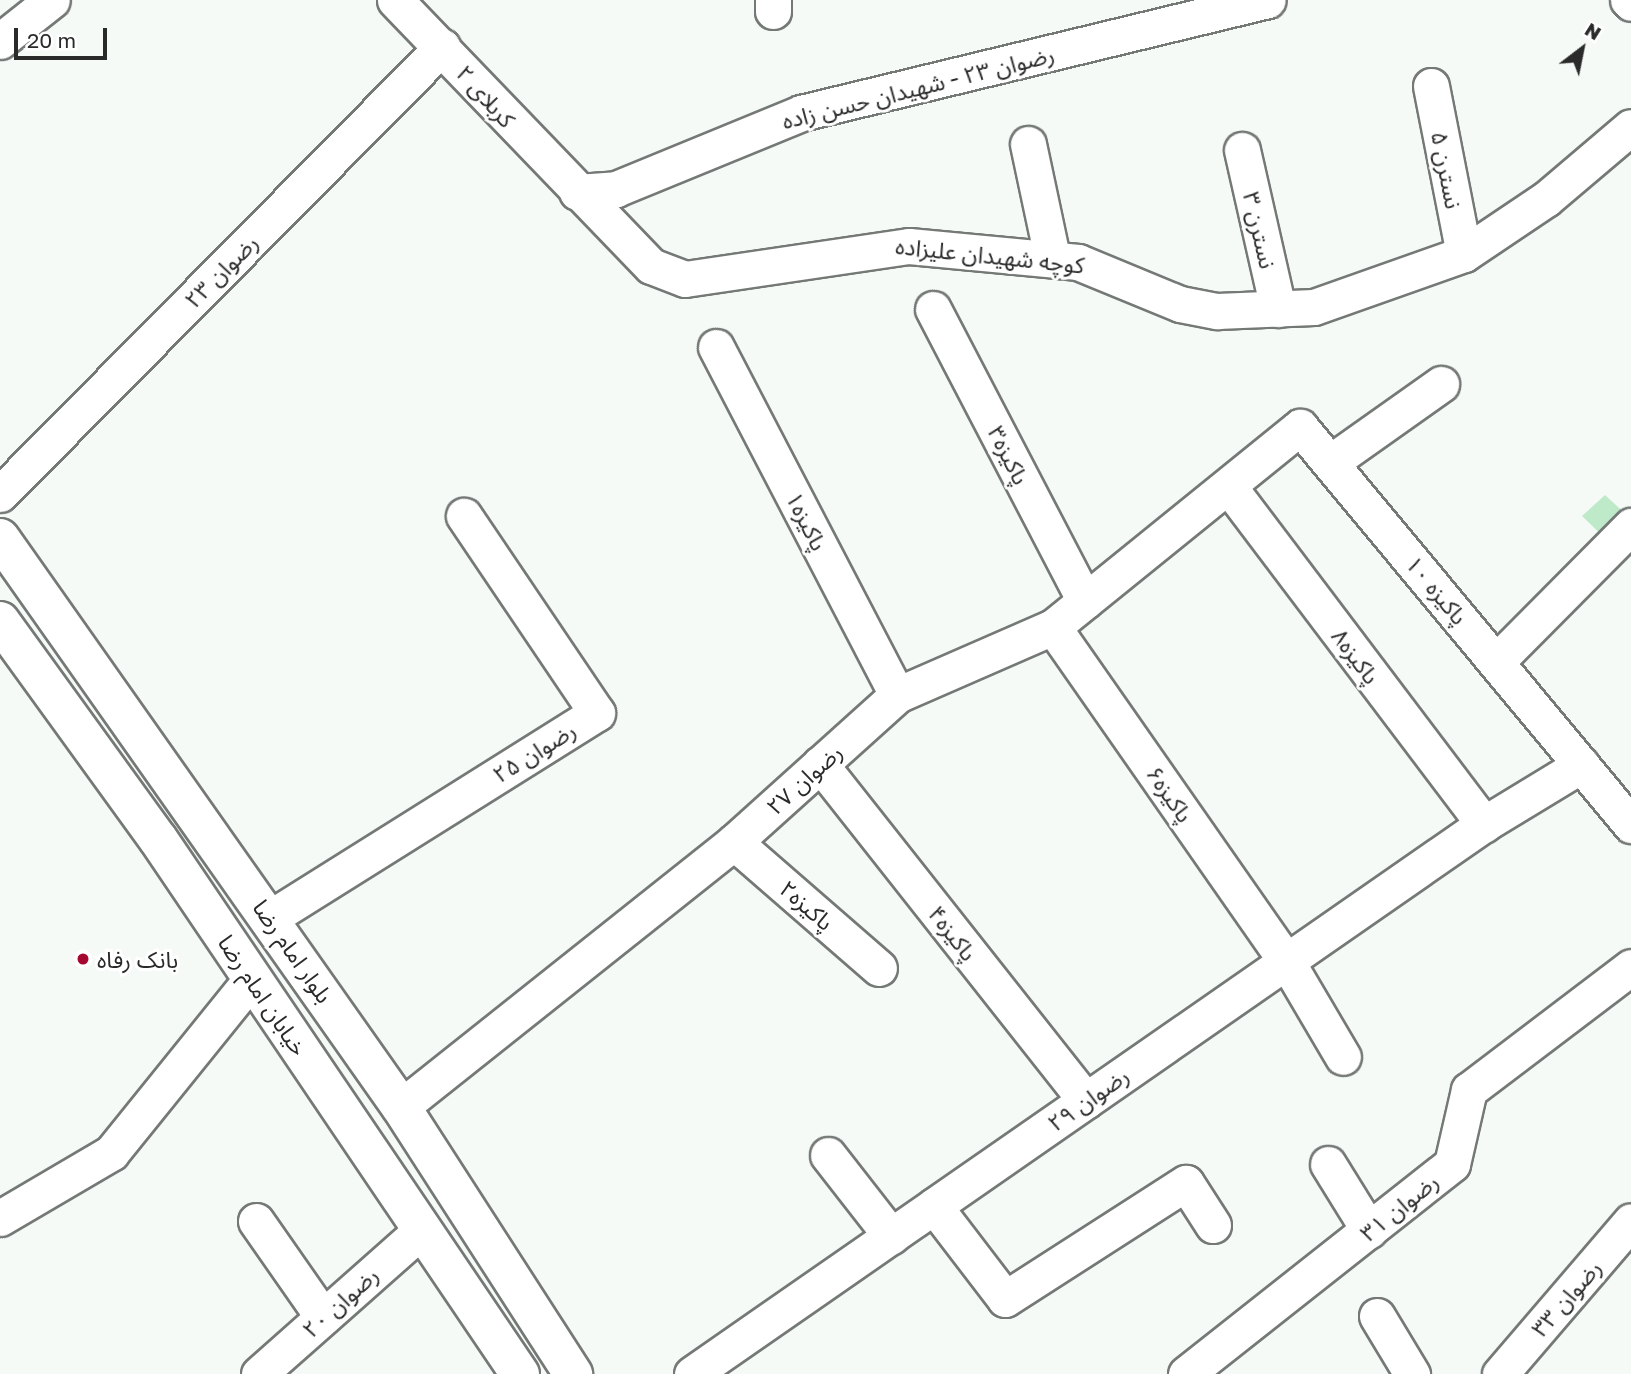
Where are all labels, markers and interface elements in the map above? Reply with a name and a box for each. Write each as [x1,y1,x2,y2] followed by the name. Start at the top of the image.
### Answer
[18,14,110,58] scale bar
[1547,14,1617,84] north arrow
[1581,17,1606,44] text: N
[27,27,76,53] text: 20 m
[779,40,1057,134] street label: رضوان ۲۳ - شهیدان حسن زاده
[451,59,521,133] street label: کربلای ۲
[1426,129,1468,211] street label: نسترن ۵
[1238,189,1282,271] street label: نسترن ۳
[178,228,264,314] street label: رضوان ۲۳
[894,231,1086,279] street label: کوچه شهیدان علیزاده
[983,421,1035,489] street label: پاکیزه۳
[781,487,833,555] street label: پاکیزه۱
[1400,550,1474,630] street label: پاکیزه ۱۰
[1326,623,1386,689] street label: پاکیزه۸
[487,716,581,788] street label: رضوان ۲۵
[760,738,848,820] street label: رضوان ۲۷
[1141,761,1199,827] street label: پاکیزه۶
[774,874,840,936] street label: پاکیزه۲
[247,894,339,1008] street label: بلوار امام رضا
[923,900,983,966] street label: پاکیزه۴
[213,929,313,1061] street label: خیابان امام رضا
[97,945,178,973] place label: بانک رفاه
[75,951,91,967] marker: بانک رفاه
[1042,1061,1134,1137] street label: رضوان ۲۹
[1354,1167,1444,1247] street label: رضوان ۳۱
[1525,1254,1607,1342] street label: رضوان ۳۳
[296,1261,384,1343] street label: رضوان ۲۰

